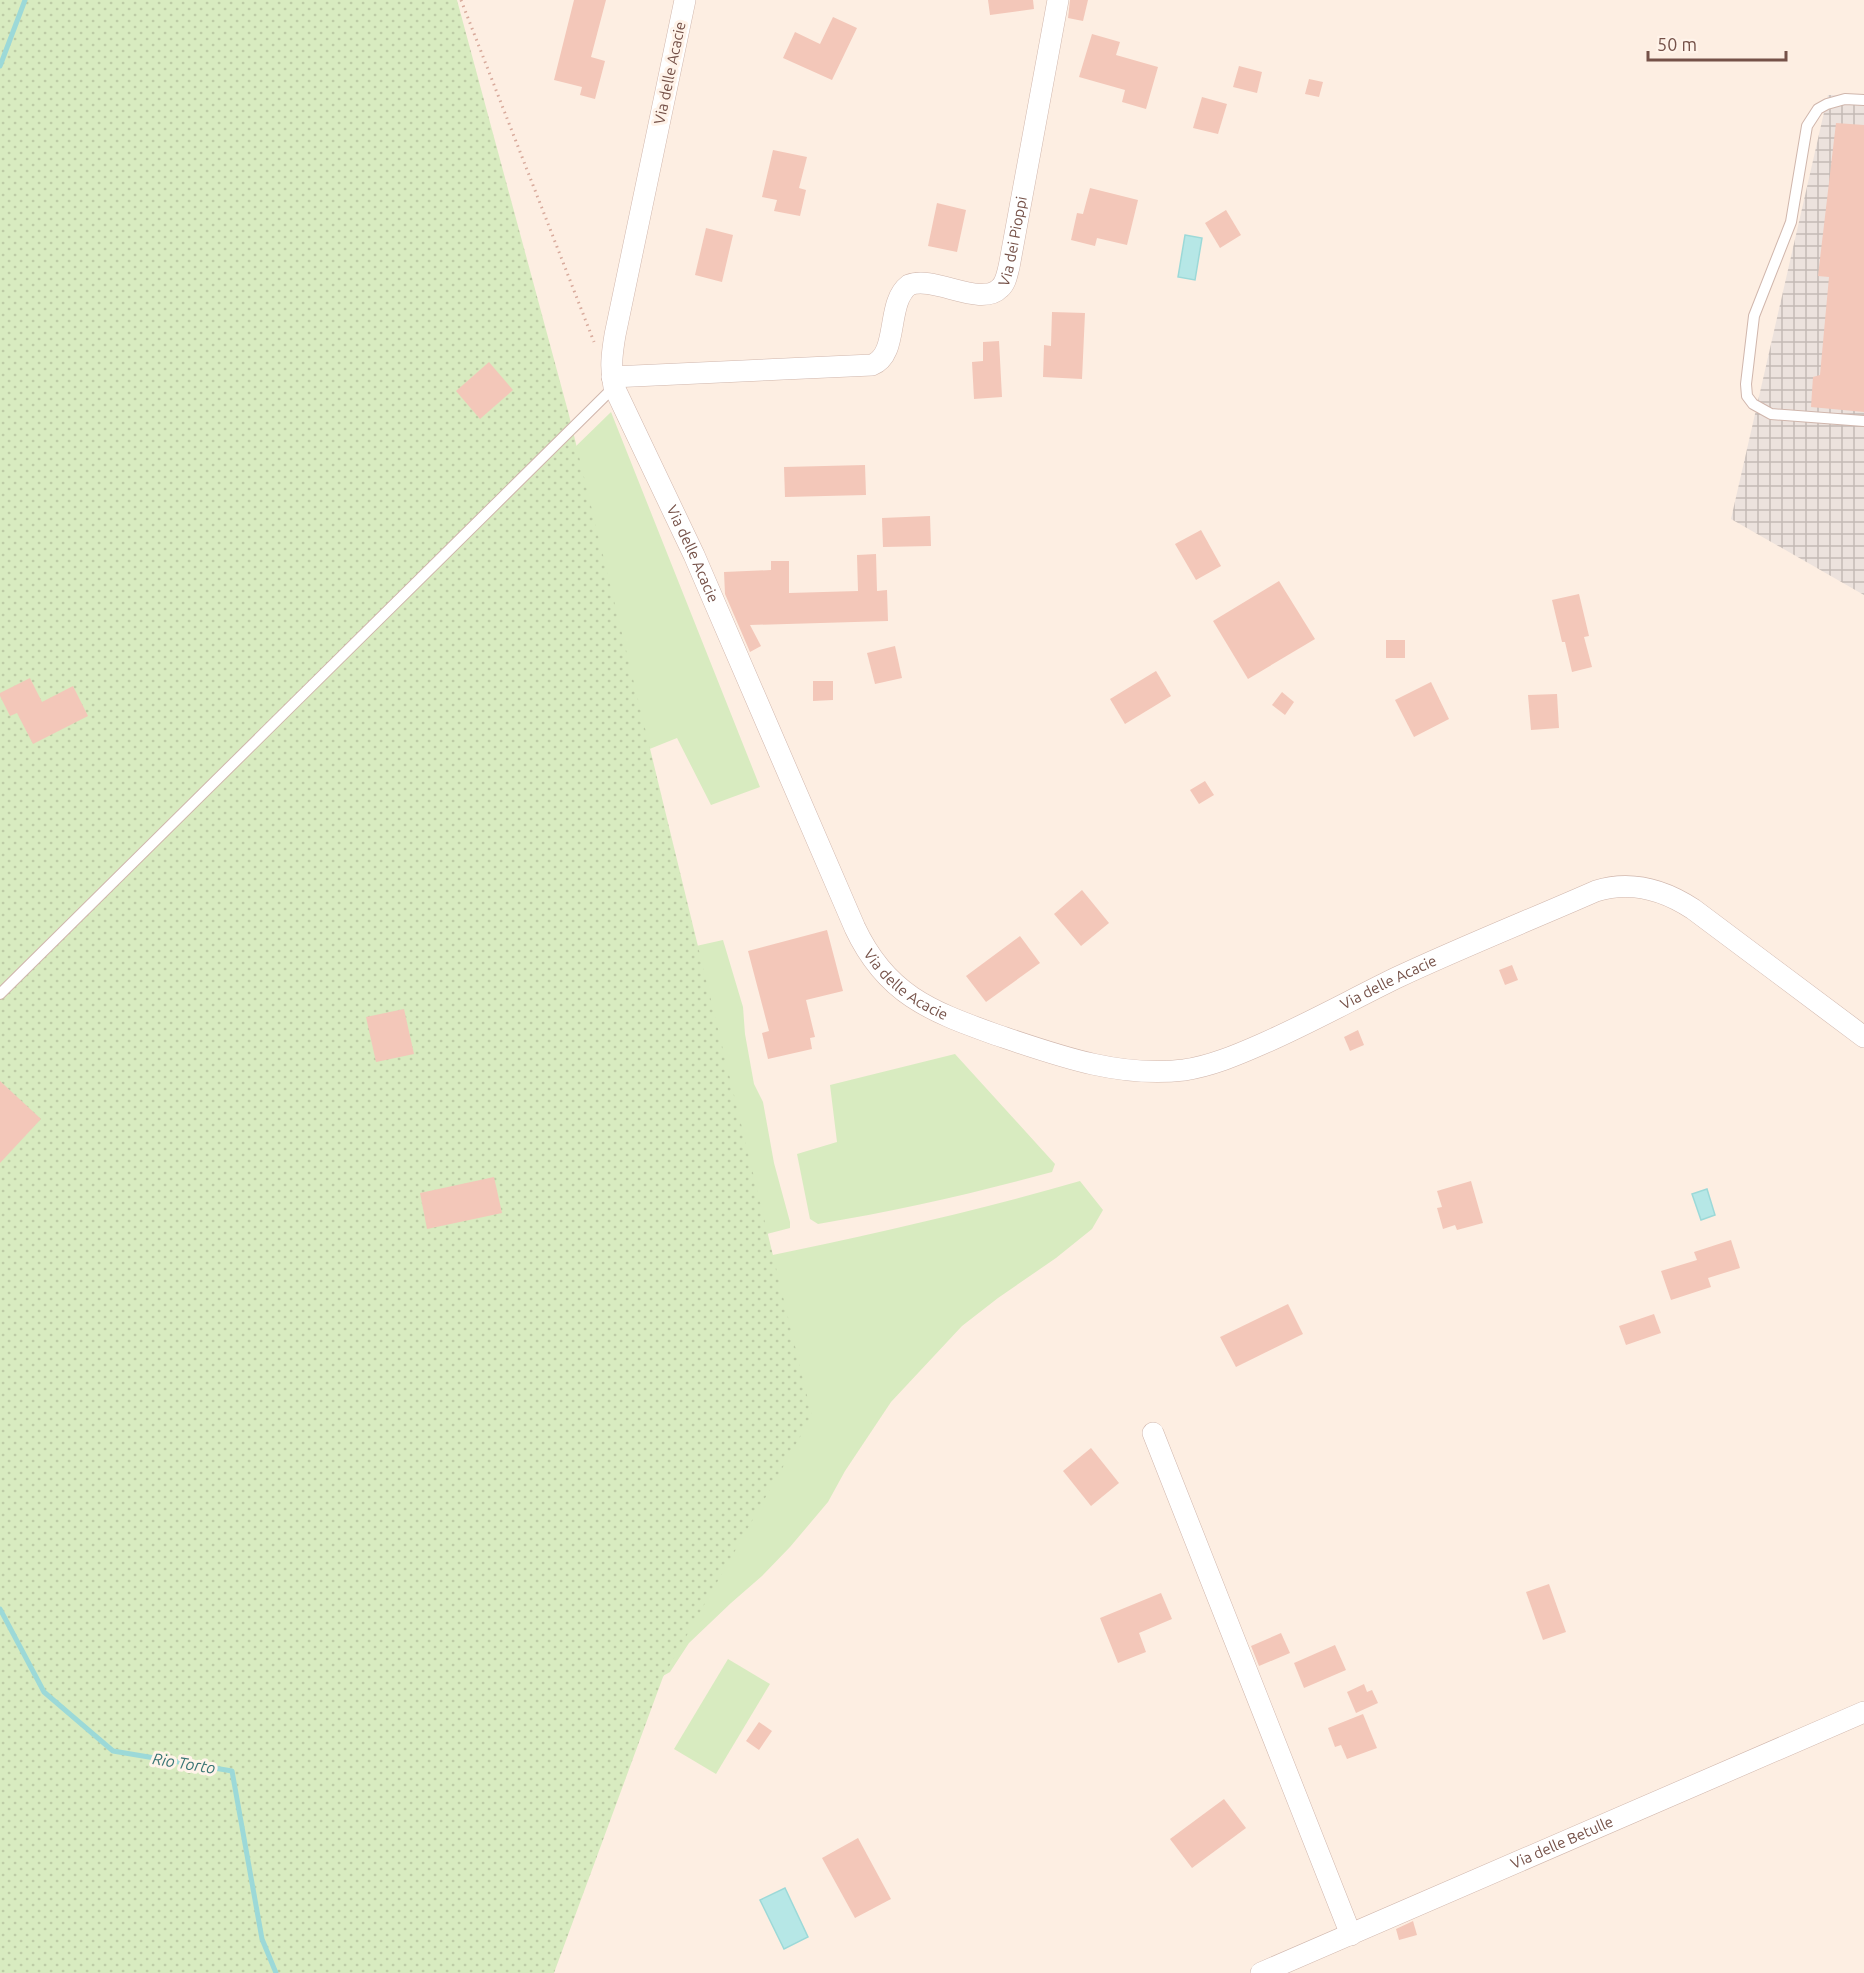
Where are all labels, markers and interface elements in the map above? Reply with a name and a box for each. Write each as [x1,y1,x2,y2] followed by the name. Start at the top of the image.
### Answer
[650,20,689,126] street label: Via delle Acacie
[1648,24,1786,62] scale bar
[1657,34,1697,54] text: 50 m
[995,195,1030,289] street label: Via dei Pioppi
[664,502,722,605] street label: Via delle Acacie
[861,946,951,1023] street label: Via delle Acacie
[1337,952,1439,1013] street label: Via delle Acacie
[151,1749,217,1777] water label: Rio Torto
[1508,1813,1616,1872] street label: Via delle Betulle

